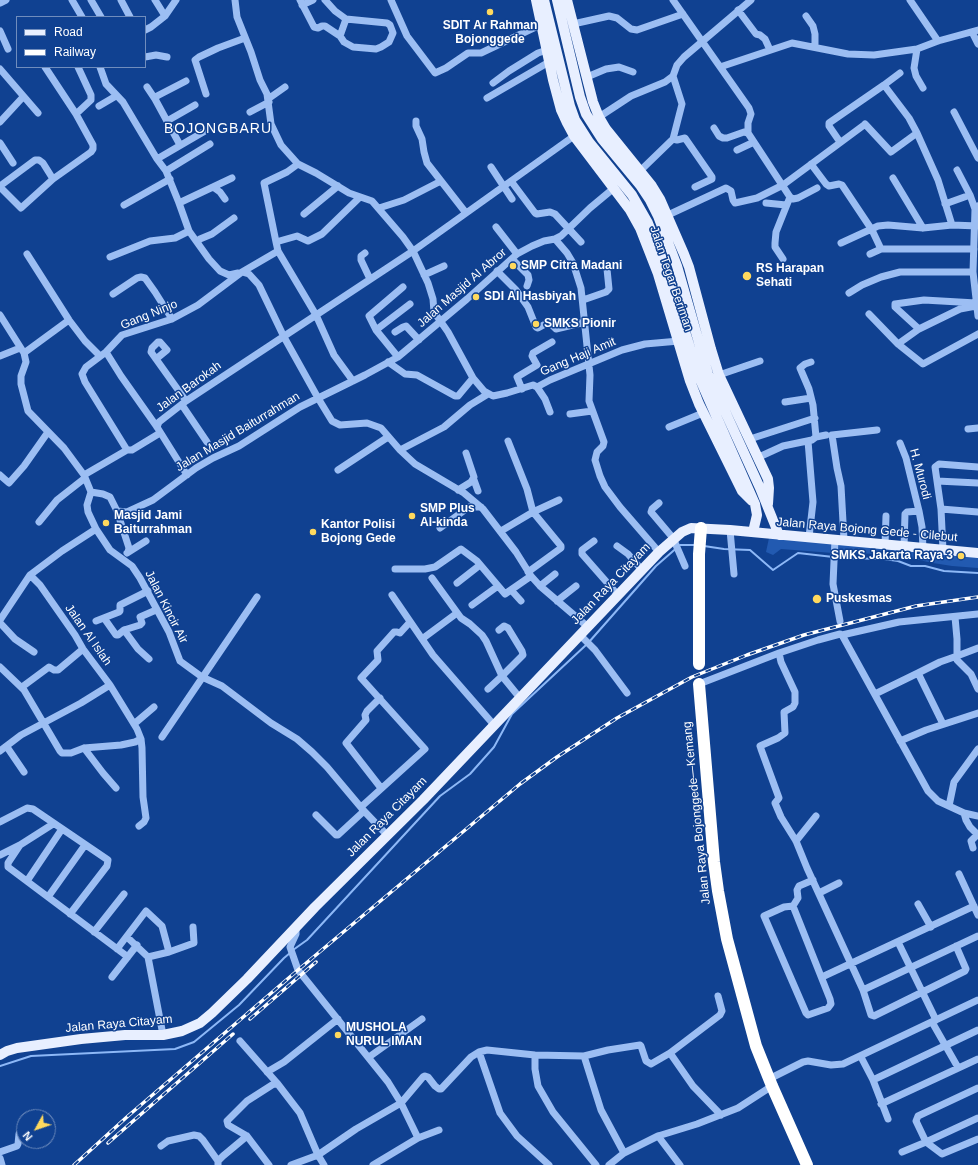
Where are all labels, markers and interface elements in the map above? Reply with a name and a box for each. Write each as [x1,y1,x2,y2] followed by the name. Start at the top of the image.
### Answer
[485,7,495,17] marker: SDIT Ar Rahman Bojonggede
[16,16,146,68] legend
[443,19,537,47] place label: SDIT Ar Rahman Bojonggede
[54,25,83,39] text: Road
[54,45,96,59] text: Railway
[164,121,272,137] district label: BOJONGBARU
[646,225,696,333] street label: Jalan Tegar Beriman
[414,245,510,331] street label: Jalan Masjid Al Abror
[521,259,622,273] place label: SMP Citra Madani
[508,261,518,271] marker: SMP Citra Madani
[756,262,824,290] place label: RS Harapan Sehati
[741,270,753,282] marker: RS Harapan Sehati
[484,290,576,304] place label: SDI Al Hasbiyah
[471,292,481,302] marker: SDI Al Hasbiyah
[118,297,180,333] street label: Gang Ninjo
[544,317,616,331] place label: SMKS Pionir
[531,319,541,329] marker: SMKS Pionir
[538,335,618,379] street label: Gang Haji Amit
[154,359,224,415] street label: Jalan Barokah
[173,389,303,475] street label: Jalan Masjid Baiturrahman
[906,447,934,501] street label: H. Murodi
[420,502,475,530] place label: SMP Plus Al-kinda
[114,509,192,537] place label: Masjid Jami Baiturrahman
[407,511,417,521] marker: SMP Plus Al-kinda
[776,515,958,545] street label: Jalan Raya Bojong Gede - Cilebut
[101,518,111,528] marker: Masjid Jami Baiturrahman
[321,518,396,546] place label: Kantor Polisi Bojong Gede
[308,527,318,537] marker: Kantor Polisi Bojong Gede
[569,540,653,628] street label: Jalan Raya Citayam
[831,549,953,563] place label: SMKS Jakarta Raya 3
[956,551,966,561] marker: SMKS Jakarta Raya 3
[141,568,191,646] street label: Jalan Kincir Air
[826,592,892,606] place label: Puskesmas
[811,593,823,605] marker: Puskesmas
[62,602,114,668] street label: Jalan Al Islah
[680,721,714,905] street label: Jalan Raya Bojonggede—Kemang
[344,774,430,860] street label: Jalan Raya Citayam
[65,1012,173,1036] street label: Jalan Raya Citayam
[346,1021,422,1049] place label: MUSHOLA NURUL IMAN
[333,1030,343,1040] marker: MUSHOLA NURUL IMAN
[16,1109,56,1149] north arrow
[20,1129,35,1143] text: N

